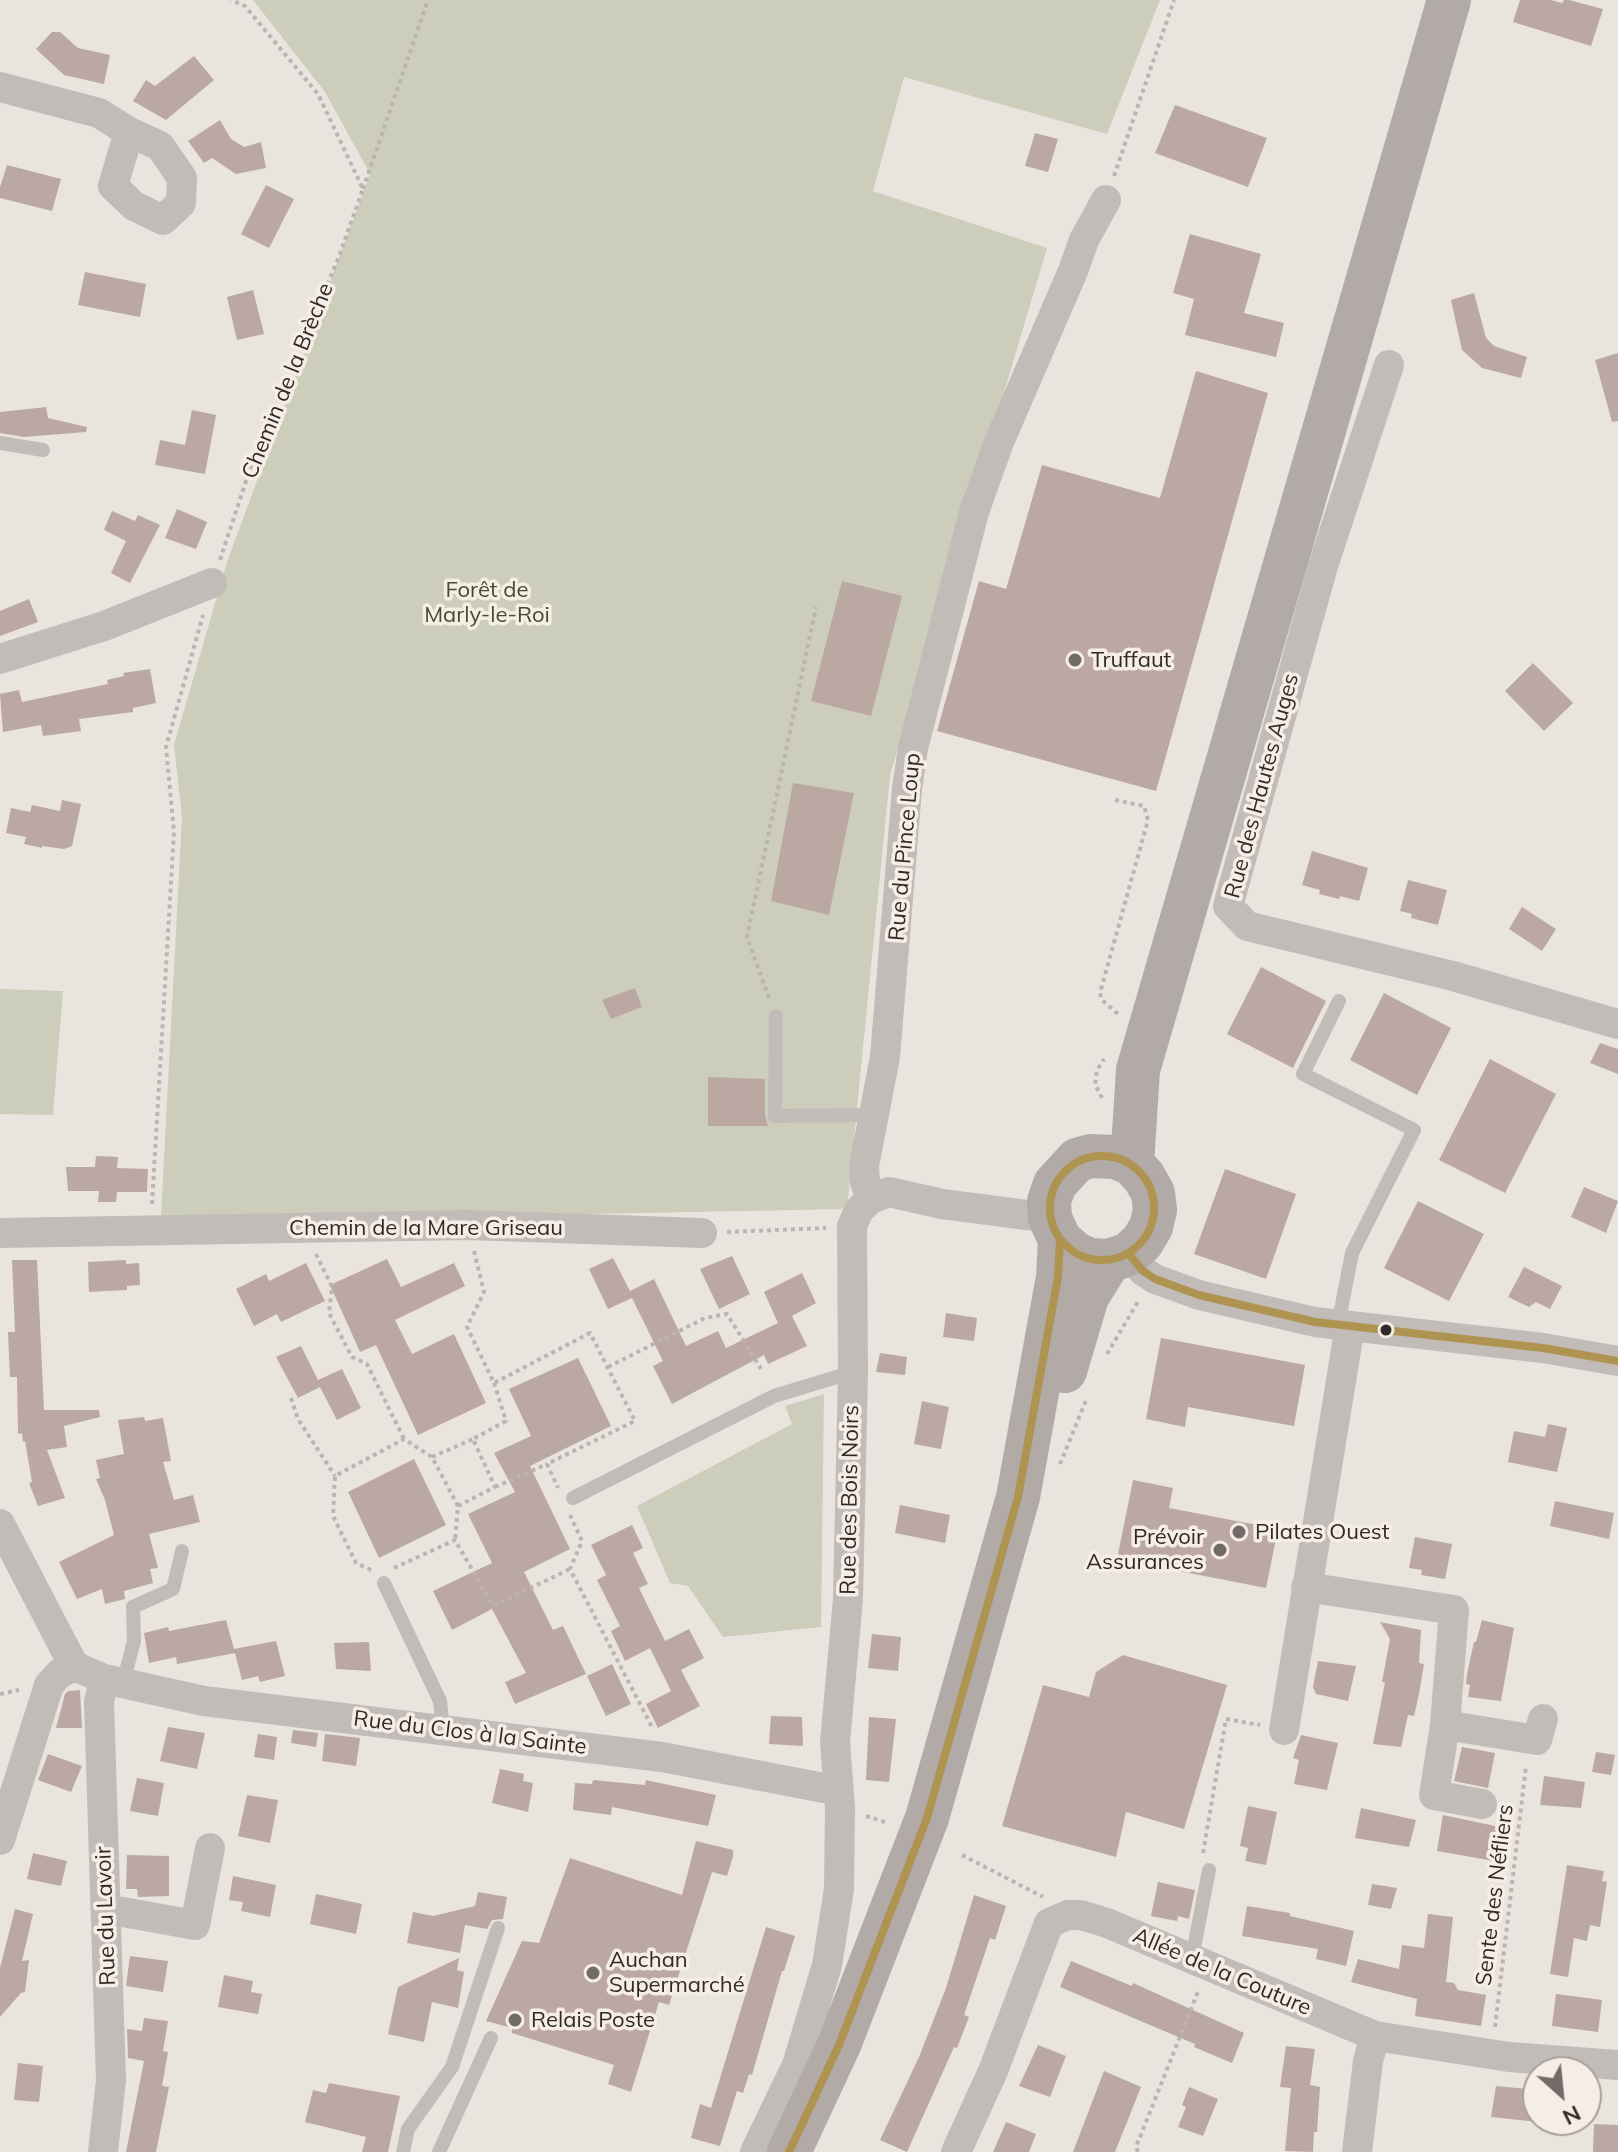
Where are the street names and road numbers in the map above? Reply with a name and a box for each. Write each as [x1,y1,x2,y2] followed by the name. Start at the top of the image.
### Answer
[237,279,339,483] street label: Chemin de la Brèche
[1219,671,1305,901] street label: Rue des Hautes Auges
[884,752,926,942] street label: Rue du Pince Loup
[289,1215,563,1241] street label: Chemin de la Mare Griseau
[835,1405,865,1595] street label: Rue des Bois Noirs
[352,1706,588,1760] street label: Rue du Clos à la Sainte
[1471,1803,1519,1987] street label: Sente des Néfliers
[90,1846,122,1986] street label: Rue du Lavoir
[1129,1923,1315,2021] street label: Allée de la Couture

